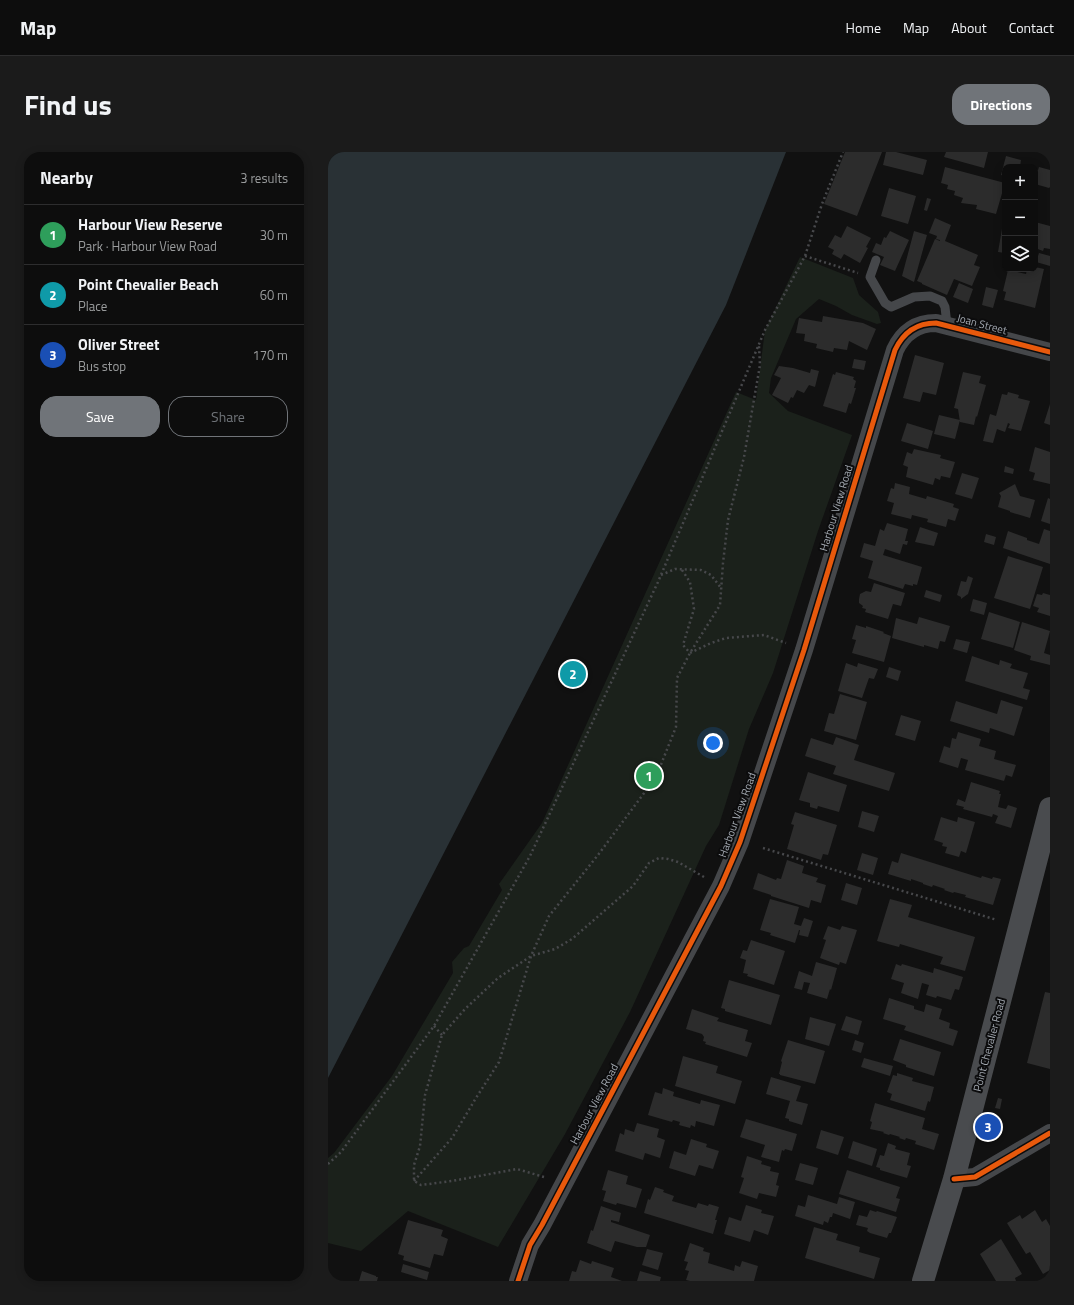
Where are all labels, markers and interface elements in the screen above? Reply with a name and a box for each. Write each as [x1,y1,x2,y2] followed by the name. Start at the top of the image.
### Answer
[20,13,56,42] text: Map
[846,17,881,38] text: Home
[903,17,929,38] text: Map
[951,17,987,38] text: About
[1009,17,1054,38] text: Contact
[24,83,112,126] text: Find us
[952,84,1050,125] button: Directions
[1002,164,1038,272] map controls
[1002,164,1038,200] button: +
[40,165,93,191] text: Nearby
[240,168,288,188] text: 3 results
[1002,200,1038,236] button: −
[78,213,222,236] text: Harbour View Reserve
[49,225,57,245] text: 1
[260,225,288,245] text: 30 m
[78,236,217,256] text: Park · Harbour View Road
[1002,236,1038,272] button: layers
[78,273,219,296] text: Point Chevalier Beach
[49,285,57,305] text: 2
[260,285,288,305] text: 60 m
[78,296,107,316] text: Place
[955,310,1009,338] street label: Joan Street
[78,333,159,356] text: Oliver Street
[49,345,57,365] text: 3
[252,345,288,365] text: 170 m
[78,356,126,376] text: Bus stop
[40,396,160,437] button: Save
[168,396,288,437] button: Share
[815,463,857,553] street label: Harbour View Road
[560,659,586,689] pin: 2
[703,733,723,753] your location
[636,761,662,791] pin: 1
[714,770,760,860] street label: Harbour View Road
[969,997,1009,1093] street label: Point Chevalier Road
[566,1061,622,1147] street label: Harbour View Road
[975,1112,1001,1142] pin: 3

